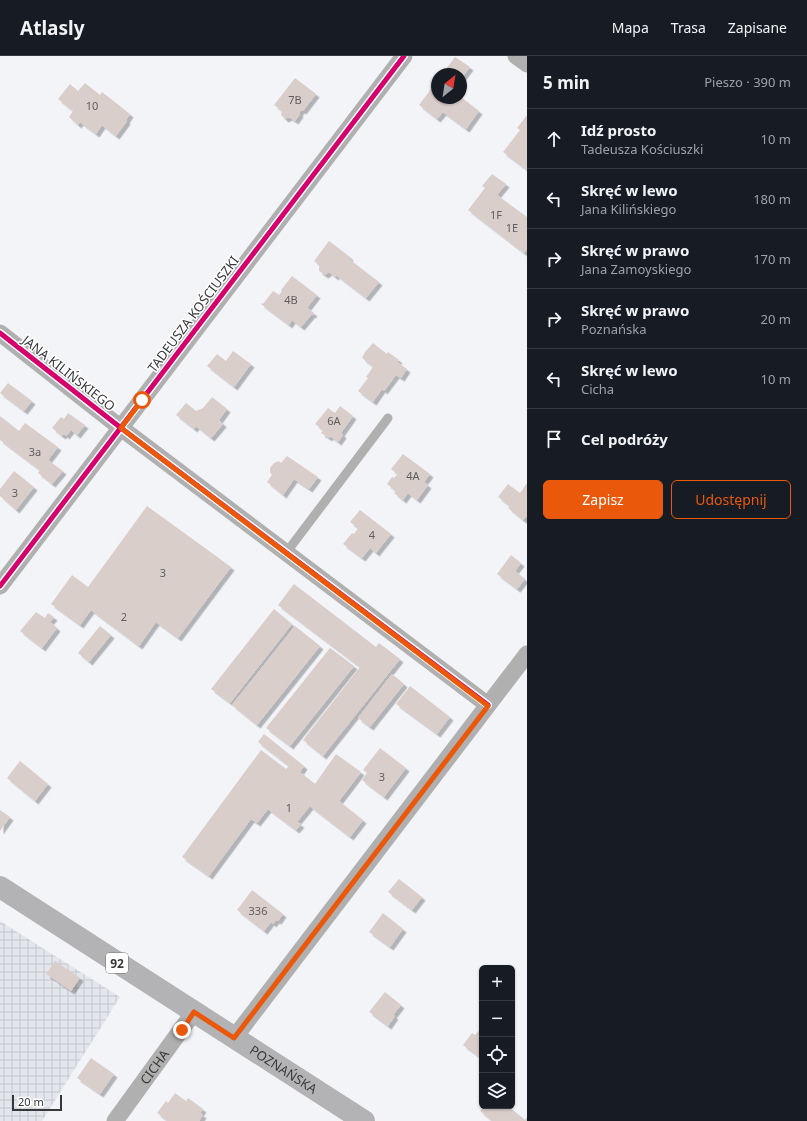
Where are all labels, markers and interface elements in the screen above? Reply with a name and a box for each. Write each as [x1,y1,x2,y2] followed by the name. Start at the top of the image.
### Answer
[20,15,85,41] text: Atlasly
[612,18,649,37] text: Mapa
[671,18,706,37] text: Trasa
[728,18,787,37] text: Zapisane
[431,68,467,104] north arrow
[543,71,590,94] text: 5 min
[704,73,791,91] text: Pieszo · 390 m
[288,92,302,107] house number: 7B
[86,98,98,113] house number: 10
[581,120,656,140] text: Idź prosto
[543,128,565,150] icon: ahead
[761,130,791,148] text: 10 m
[581,140,703,158] text: Tadeusza Kościuszki
[581,180,678,200] text: Skręć w lewo
[543,188,565,210] icon: left
[753,190,791,208] text: 180 m
[581,200,676,218] text: Jana Kilińskiego
[490,207,502,222] house number: 1F
[506,220,518,235] house number: 1E
[581,240,689,260] text: Skręć w prawo
[543,248,565,270] icon: right
[753,250,791,268] text: 170 m
[143,252,243,376] street label: TADEUSZA KOŚCIUSZKI
[581,260,691,278] text: Jana Zamoyskiego
[284,292,298,307] house number: 4B
[581,300,689,320] text: Skręć w prawo
[543,308,565,330] icon: right
[761,310,791,328] text: 20 m
[581,320,647,338] text: Poznańska
[17,330,119,415] street label: JANA KILIŃSKIEGO
[581,360,678,380] text: Skręć w lewo
[543,368,565,390] icon: left
[761,370,791,388] text: 10 m
[581,380,614,398] text: Cicha
[133,391,151,409] route start
[327,413,342,428] house number: 6A
[543,428,565,450] icon: arrive
[581,429,668,449] text: Cel podróży
[29,444,41,459] house number: 3a
[406,468,421,483] house number: 4A
[543,480,663,519] button: Zapisz
[671,480,791,519] button: Udostępnij
[12,485,18,500] house number: 3
[369,527,376,542] house number: 4
[160,565,166,580] house number: 3
[121,609,127,624] house number: 2
[379,769,385,784] house number: 3
[286,800,292,815] house number: 1
[249,903,267,918] house number: 336
[106,953,128,973] road number: 92
[479,965,515,1109] map controls
[479,965,515,1001] button: +
[479,1001,515,1037] button: −
[173,1021,191,1039] route end
[479,1037,515,1073] button: locate
[246,1041,321,1098] street label: POZNAŃSKA
[136,1045,173,1088] street label: CICHA
[479,1073,515,1109] button: layers
[12,1093,62,1112] scale bar
[18,1094,44,1109] text: 20 m

